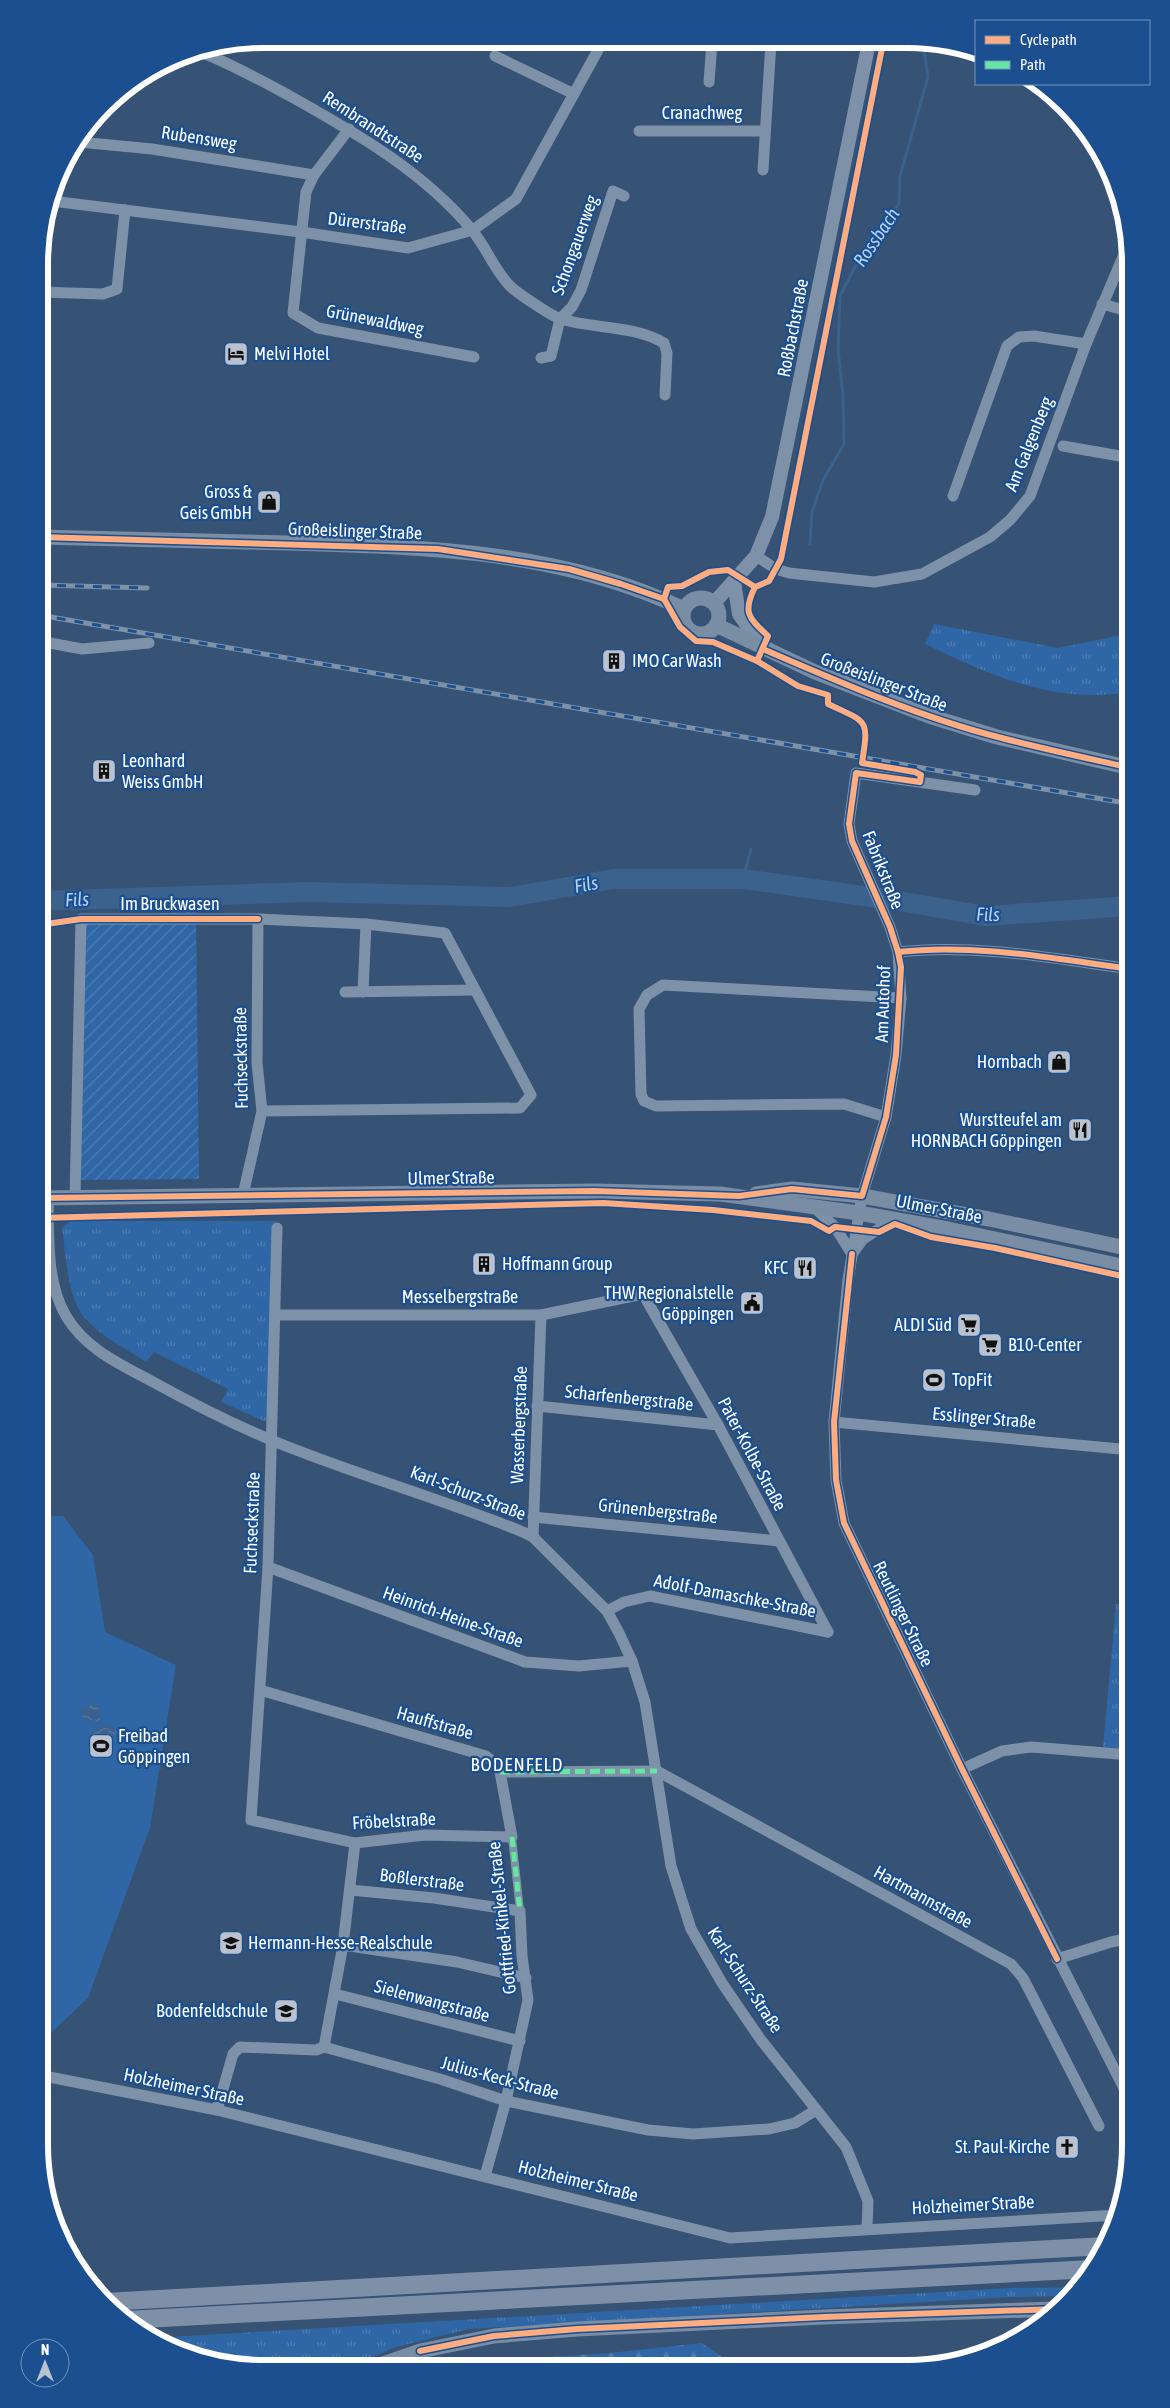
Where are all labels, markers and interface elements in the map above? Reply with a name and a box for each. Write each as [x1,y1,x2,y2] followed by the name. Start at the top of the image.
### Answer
[975,20,1150,85] legend
[1020,31,1077,48] text: Cycle path
[1020,56,1046,73] text: Path
[319,86,428,167] street label: Rembrandtstraße
[662,102,742,123] street label: Cranachweg
[160,121,238,154] street label: Rubensweg
[547,192,602,298] street label: Schongauerweg
[848,204,904,270] water label: Rossbach
[327,207,408,238] street label: Dürerstraße
[773,277,812,379] street label: Roßbachstraße
[325,300,426,339] street label: Grünewaldweg
[223,341,249,367] hotel icon: Melvi Hotel
[254,343,330,364] place label: Melvi Hotel
[1000,393,1057,494] street label: Am Galgenberg
[180,481,253,523] place label: Gross & Geis GmbH
[256,489,282,515] shop icon: Gross & Geis GmbH
[288,518,422,543] street label: Großeislinger Straße
[601,648,627,674] building icon: IMO Car Wash
[818,648,951,715] street label: Großeislinger Straße
[632,650,722,671] place label: IMO Car Wash
[122,750,204,792] place label: Leonhard Weiss GmbH
[91,758,117,784] building icon: Leonhard Weiss GmbH
[858,828,909,912] street label: Fabrikstraße
[572,871,600,897] water label: Fils
[65,888,90,910] water label: Fils
[120,893,220,914] street label: Im Bruckwasen
[976,903,1000,925] water label: Fils
[871,965,894,1043] street label: Am Autohof
[229,1007,252,1109] street label: Fuchseckstraße
[1046,1049,1072,1075] shop icon: Hornbach
[977,1051,1042,1072] place label: Hornbach
[911,1109,1062,1151] place label: Wurstteufel am HORNBACH Göppingen
[1067,1117,1093,1143] restaurant icon: Wurstteufel am HORNBACH Göppingen
[407,1166,495,1189] street label: Ulmer Straße
[894,1190,984,1227] street label: Ulmer Straße
[471,1251,497,1277] building icon: Hoffmann Group
[502,1253,612,1274] place label: Hoffmann Group
[792,1255,818,1281] restaurant icon: KFC
[764,1257,788,1278] place label: KFC
[604,1282,734,1324] place label: THW Regionalstelle Göppingen
[402,1286,518,1307] street label: Messelbergstraße
[739,1290,765,1316] public building icon: THW Regionalstelle Göppingen
[956,1312,982,1338] supermarket icon: ALDI Süd
[894,1314,952,1335] place label: ALDI Süd
[977,1332,1003,1358] supermarket icon: B10-Center
[1008,1334,1082,1355] place label: B10-Center
[506,1366,531,1484] street label: Wasserbergstraße
[921,1367,947,1393] sports icon: TopFit
[952,1369,992,1390] place label: TopFit
[564,1380,694,1415] street label: Scharfenbergstraße
[714,1393,791,1514] street label: Pater-Kolbe-Straße
[931,1403,1037,1432] street label: Esslinger Straße
[407,1461,529,1524] street label: Karl-Schurz-Straße
[239,1472,264,1574] street label: Fuchseckstraße
[597,1494,719,1527] street label: Grünenbergstraße
[869,1558,938,1670] street label: Reutlinger Straße
[652,1570,818,1622] street label: Adolf-Damaschke-Straße
[380,1581,526,1652] street label: Heinrich-Heine-Straße
[394,1702,476,1743] street label: Hauffstraße
[118,1725,190,1767] place label: Freibad Göppingen
[88,1733,114,1759] sports icon: Freibad Göppingen
[471,1753,563,1775] district label: BODENFELD
[352,1808,436,1833] street label: Fröbelstraße
[483,1841,520,1995] street label: Gottfried-Kinkel-Straße
[870,1861,976,1932] street label: Hartmannstraße
[379,1864,466,1895] street label: Boßlerstraße
[703,1923,787,2037] street label: Karl-Schurz-Straße
[218,1930,244,1956] school or university icon: Hermann-Hesse-Realschule
[248,1932,433,1953] place label: Hermann-Hesse-Realschule
[372,1975,492,2026] street label: Sielenwangstraße
[273,1998,299,2024] school or university icon: Bodenfeldschule
[156,2000,268,2021] place label: Bodenfeldschule
[439,2052,561,2103] street label: Julius-Keck-Straße
[122,2063,246,2110] street label: Holzheimer Straße
[1054,2134,1080,2160] church icon: St. Paul-Kirche
[955,2136,1050,2157] place label: St. Paul-Kirche
[516,2155,640,2206] street label: Holzheimer Straße
[911,2191,1035,2218] street label: Holzheimer Straße
[20,2338,70,2388] north arrow
[41,2342,49,2358] text: N

